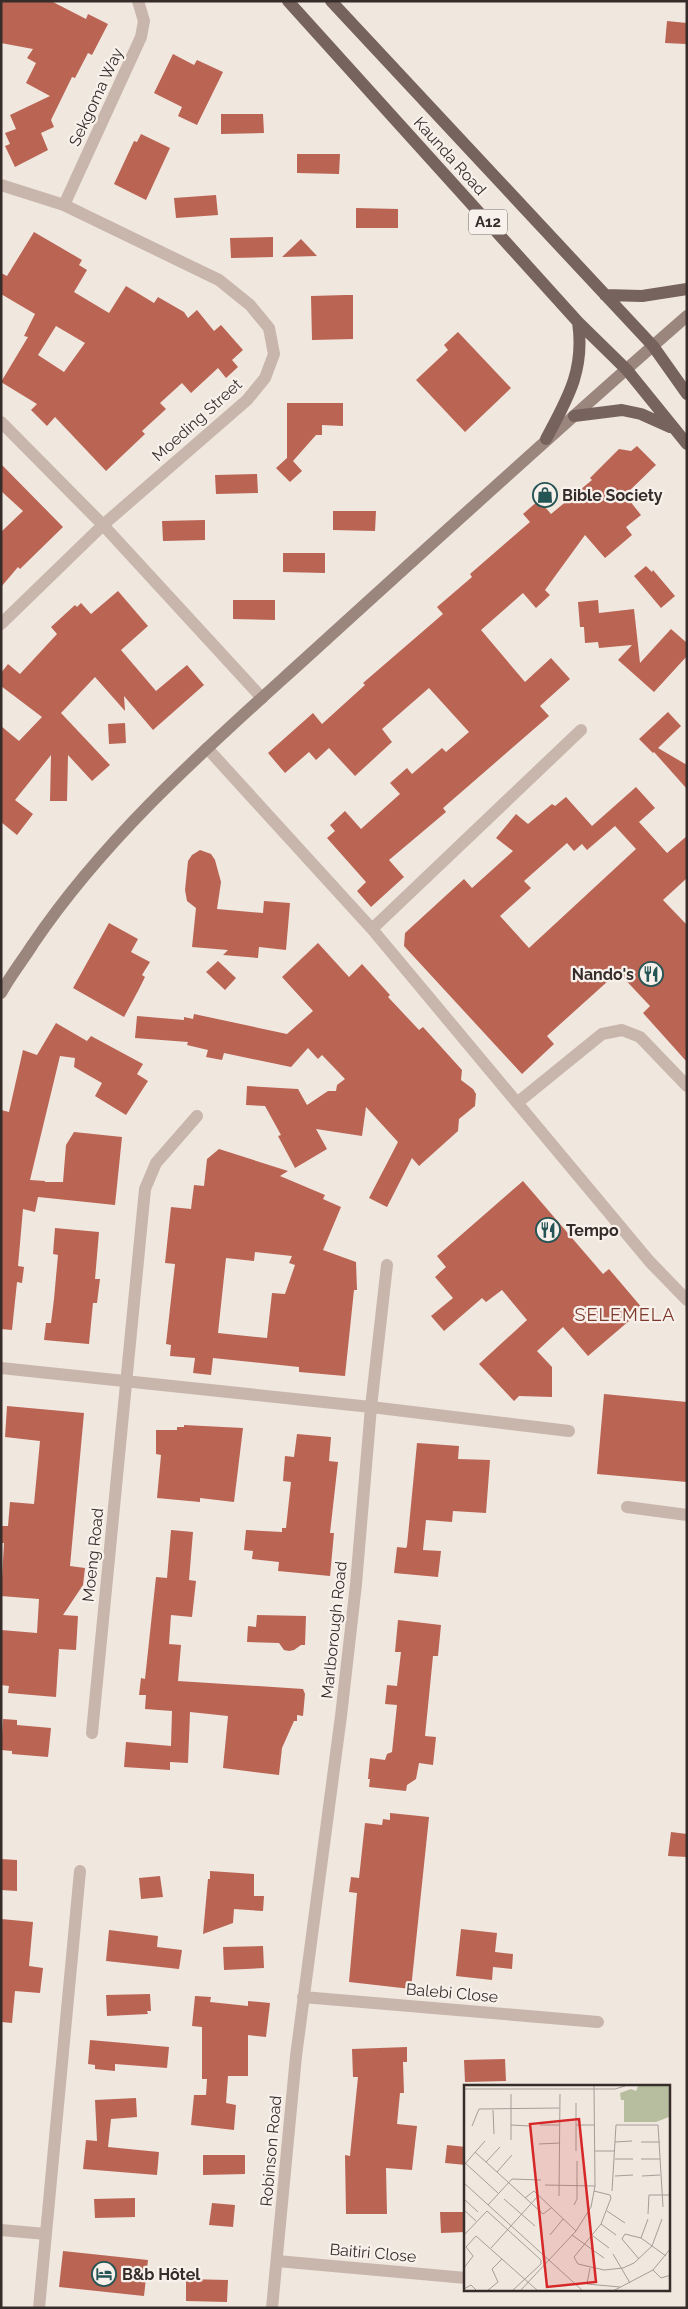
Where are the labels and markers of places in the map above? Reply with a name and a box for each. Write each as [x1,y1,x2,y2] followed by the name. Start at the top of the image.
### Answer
[532,482,558,508] shop icon: Bible Society
[562,486,663,505] place label: Bible Society
[638,961,664,987] restaurant icon: Nando's
[572,965,634,984] place label: Nando's
[535,1217,561,1243] restaurant icon: Tempo
[566,1221,619,1240] place label: Tempo
[91,2261,117,2287] hotel icon: B&b Hôtel
[122,2265,201,2284] place label: B&b Hôtel

